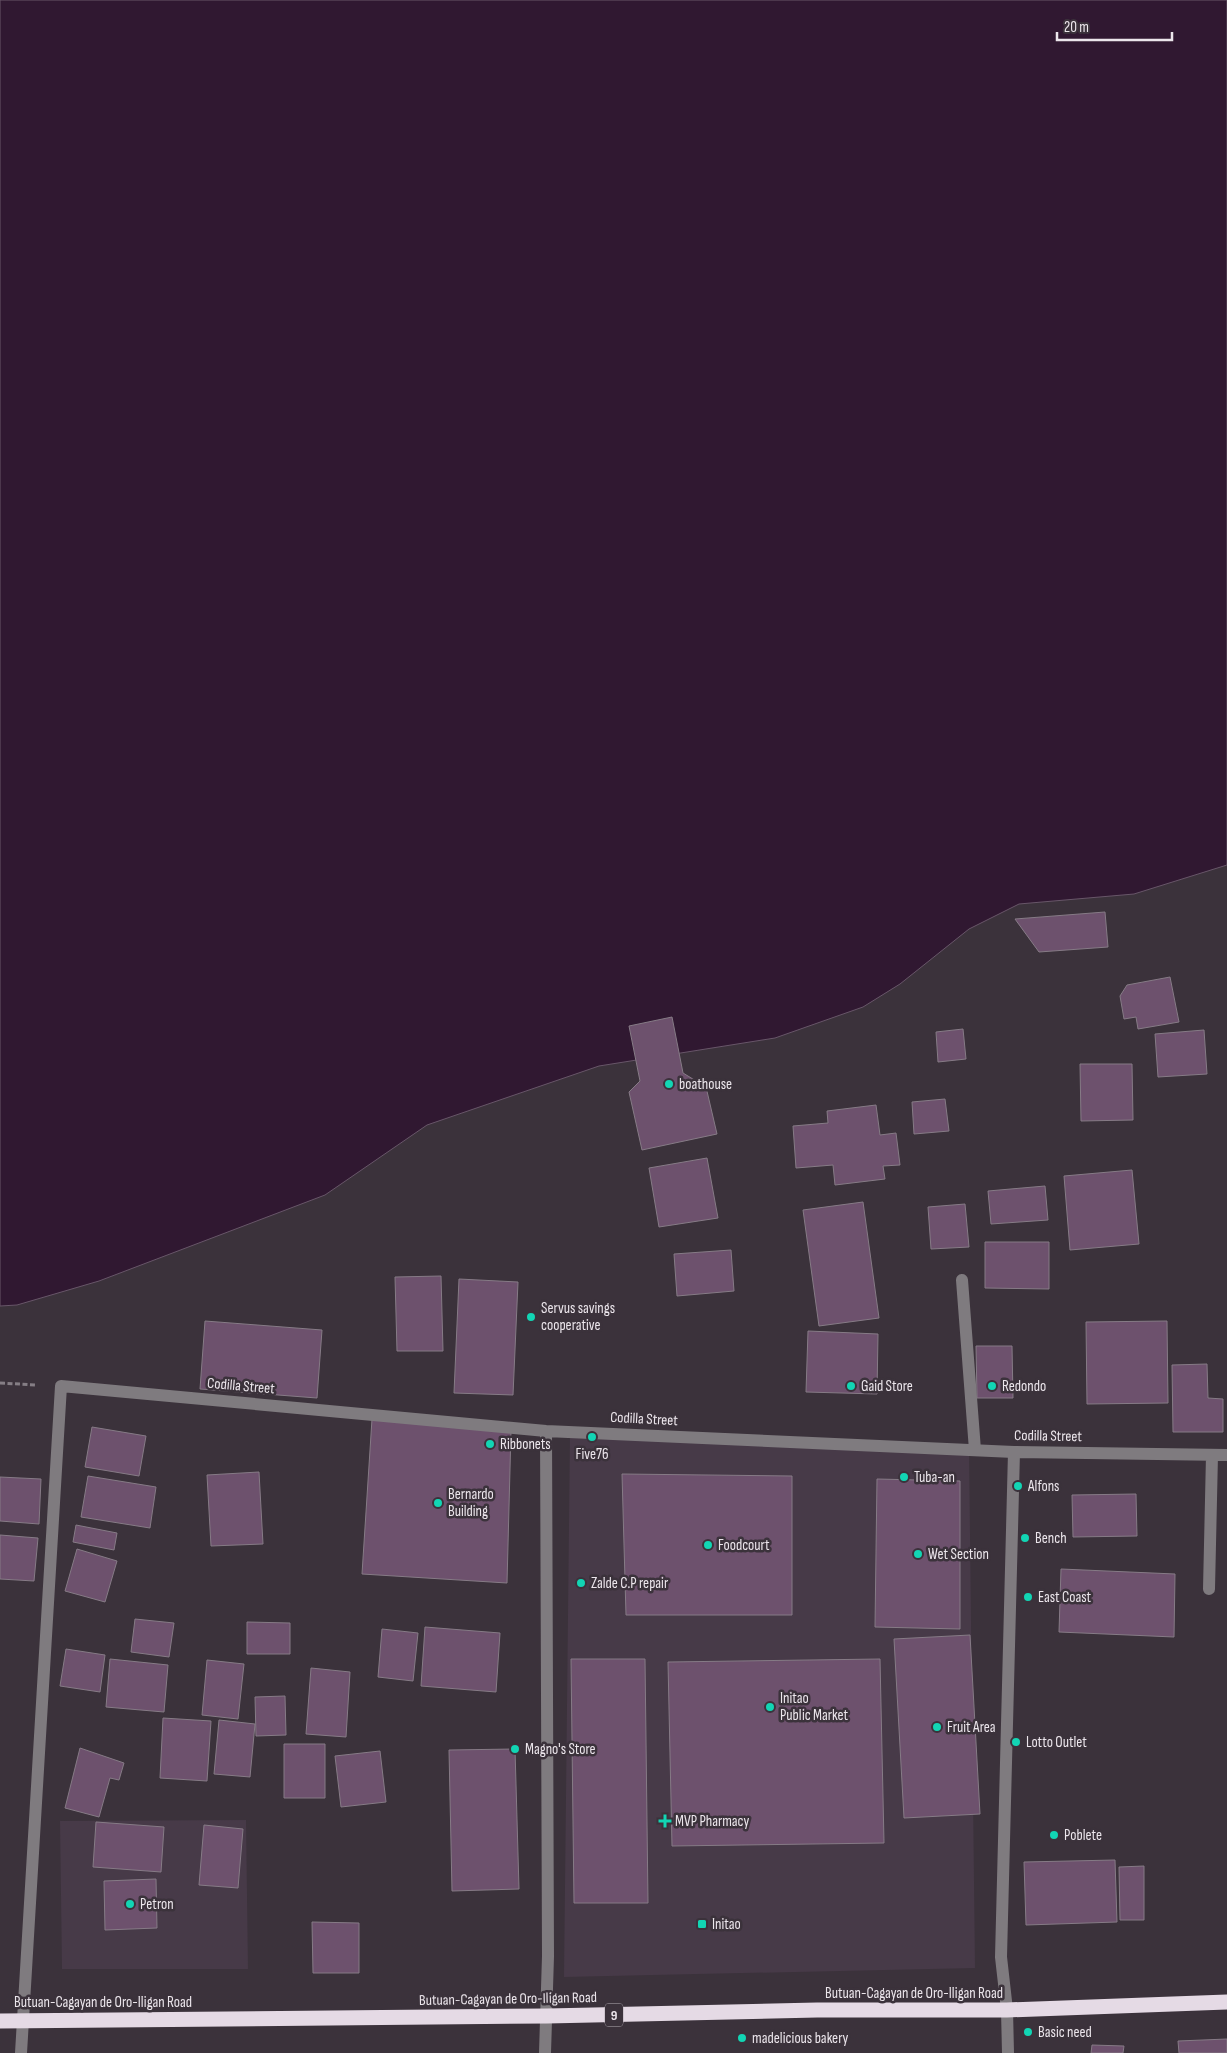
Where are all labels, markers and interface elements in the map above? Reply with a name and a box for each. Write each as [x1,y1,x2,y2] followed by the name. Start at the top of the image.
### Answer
[1057,10,1172,42] scale bar
[1064,18,1089,37] text: 20 m
[679,1075,732,1094] place label: boathouse
[663,1078,675,1090] marker: boathouse
[541,1299,615,1335] place label: Servus savings cooperative
[525,1311,537,1323] marker: Servus savings cooperative
[206,1374,276,1398] street label: Codilla Street
[861,1377,913,1396] place label: Gaid Store
[1002,1377,1046,1396] place label: Redondo
[845,1380,857,1392] marker: Gaid Store
[986,1380,998,1392] marker: Redondo
[610,1408,679,1430] street label: Codilla Street
[1014,1426,1082,1446] street label: Codilla Street
[586,1431,598,1443] marker: Five76
[500,1435,551,1454] place label: Ribbonets
[484,1438,496,1450] marker: Ribbonets
[576,1445,608,1464] place label: Five76
[914,1468,955,1487] place label: Tuba-an
[898,1471,910,1483] marker: Tuba-an
[1027,1477,1059,1496] place label: Alfons
[1012,1480,1024,1492] marker: Alfons
[448,1485,494,1521] place label: Bernardo Building
[432,1497,444,1509] marker: Bernardo Building
[1035,1529,1067,1548] place label: Bench
[1019,1532,1031,1544] marker: Bench
[718,1536,770,1555] place label: Foodcourt
[702,1539,714,1551] marker: Foodcourt
[928,1545,989,1564] place label: Wet Section
[912,1548,924,1560] marker: Wet Section
[591,1574,669,1593] place label: Zalde C.P repair
[575,1577,587,1589] marker: Zalde C.P repair
[1038,1588,1092,1607] place label: East Coast
[1022,1591,1034,1603] marker: East Coast
[780,1689,849,1725] place label: Initao Public Market
[764,1701,776,1713] marker: Initao Public Market
[947,1718,996,1737] place label: Fruit Area
[931,1721,943,1733] marker: Fruit Area
[1026,1733,1087,1752] place label: Lotto Outlet
[1010,1736,1022,1748] marker: Lotto Outlet
[525,1740,596,1759] place label: Magno's Store
[509,1743,521,1755] marker: Magno's Store
[675,1812,750,1831] place label: MVP Pharmacy
[659,1815,671,1827] marker: MVP Pharmacy
[1064,1826,1102,1845] place label: Poblete
[1048,1829,1060,1841] marker: Poblete
[140,1895,174,1914] place label: Petron
[124,1898,136,1910] marker: Petron
[712,1915,741,1934] place label: Initao
[696,1918,708,1930] marker: Initao
[825,1984,1003,2003] street label: Butuan-Cagayan de Oro-Iligan Road
[419,1988,597,2010] street label: Butuan-Cagayan de Oro-Iligan Road
[14,1993,192,2012] street label: Butuan-Cagayan de Oro-Iligan Road
[605,2004,623,2026] road number: 9
[1038,2023,1092,2042] place label: Basic need
[1022,2026,1034,2038] marker: Basic need
[752,2029,849,2048] place label: madelicious bakery
[736,2032,748,2044] marker: madelicious bakery

